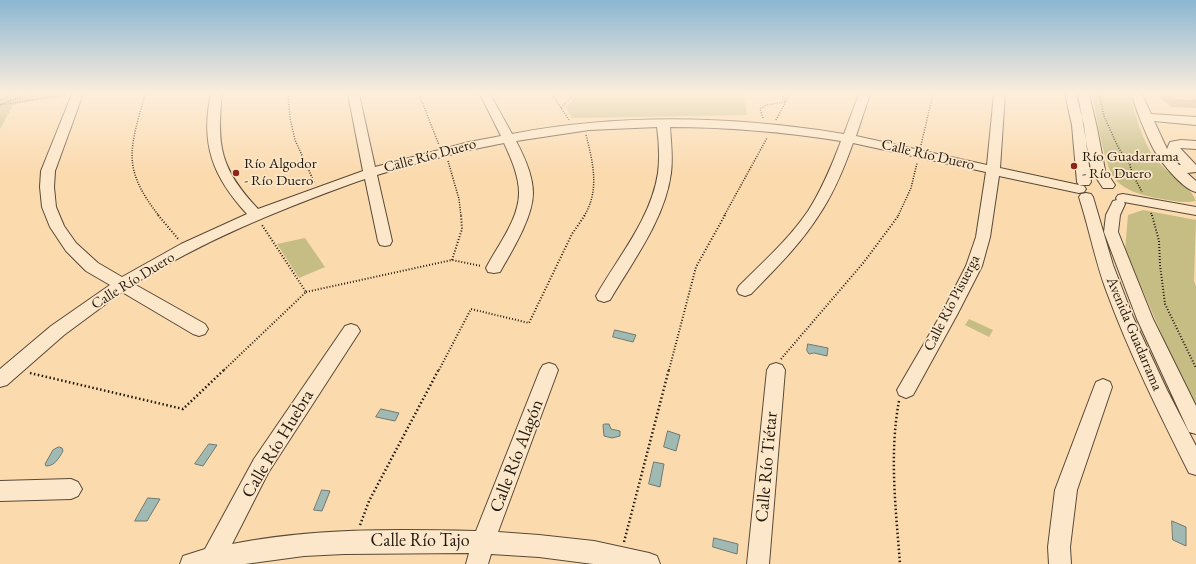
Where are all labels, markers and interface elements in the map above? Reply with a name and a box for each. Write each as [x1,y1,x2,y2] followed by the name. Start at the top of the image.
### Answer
[382,135,478,177] street label: Calle Río Duero
[880,136,976,174] street label: Calle Río Duero
[1082,148,1179,183] place label: Río Guadarrama - Río Duero
[244,155,317,190] place label: Río Algodor - Río Duero
[1069,161,1079,171] marker: Río Guadarrama - Río Duero
[231,168,241,178] marker: Río Algodor - Río Duero
[88,248,178,314] street label: Calle Río Duero
[920,252,984,354] street label: Calle Río Pisuerga
[1102,275,1166,393] street label: Avenida Guadarrama
[237,386,319,502] street label: Calle Río Huebra
[486,396,548,516] street label: Calle Río Alagón
[751,411,783,523] street label: Calle Río Tiétar
[370,530,470,552] street label: Calle Río Tajo

